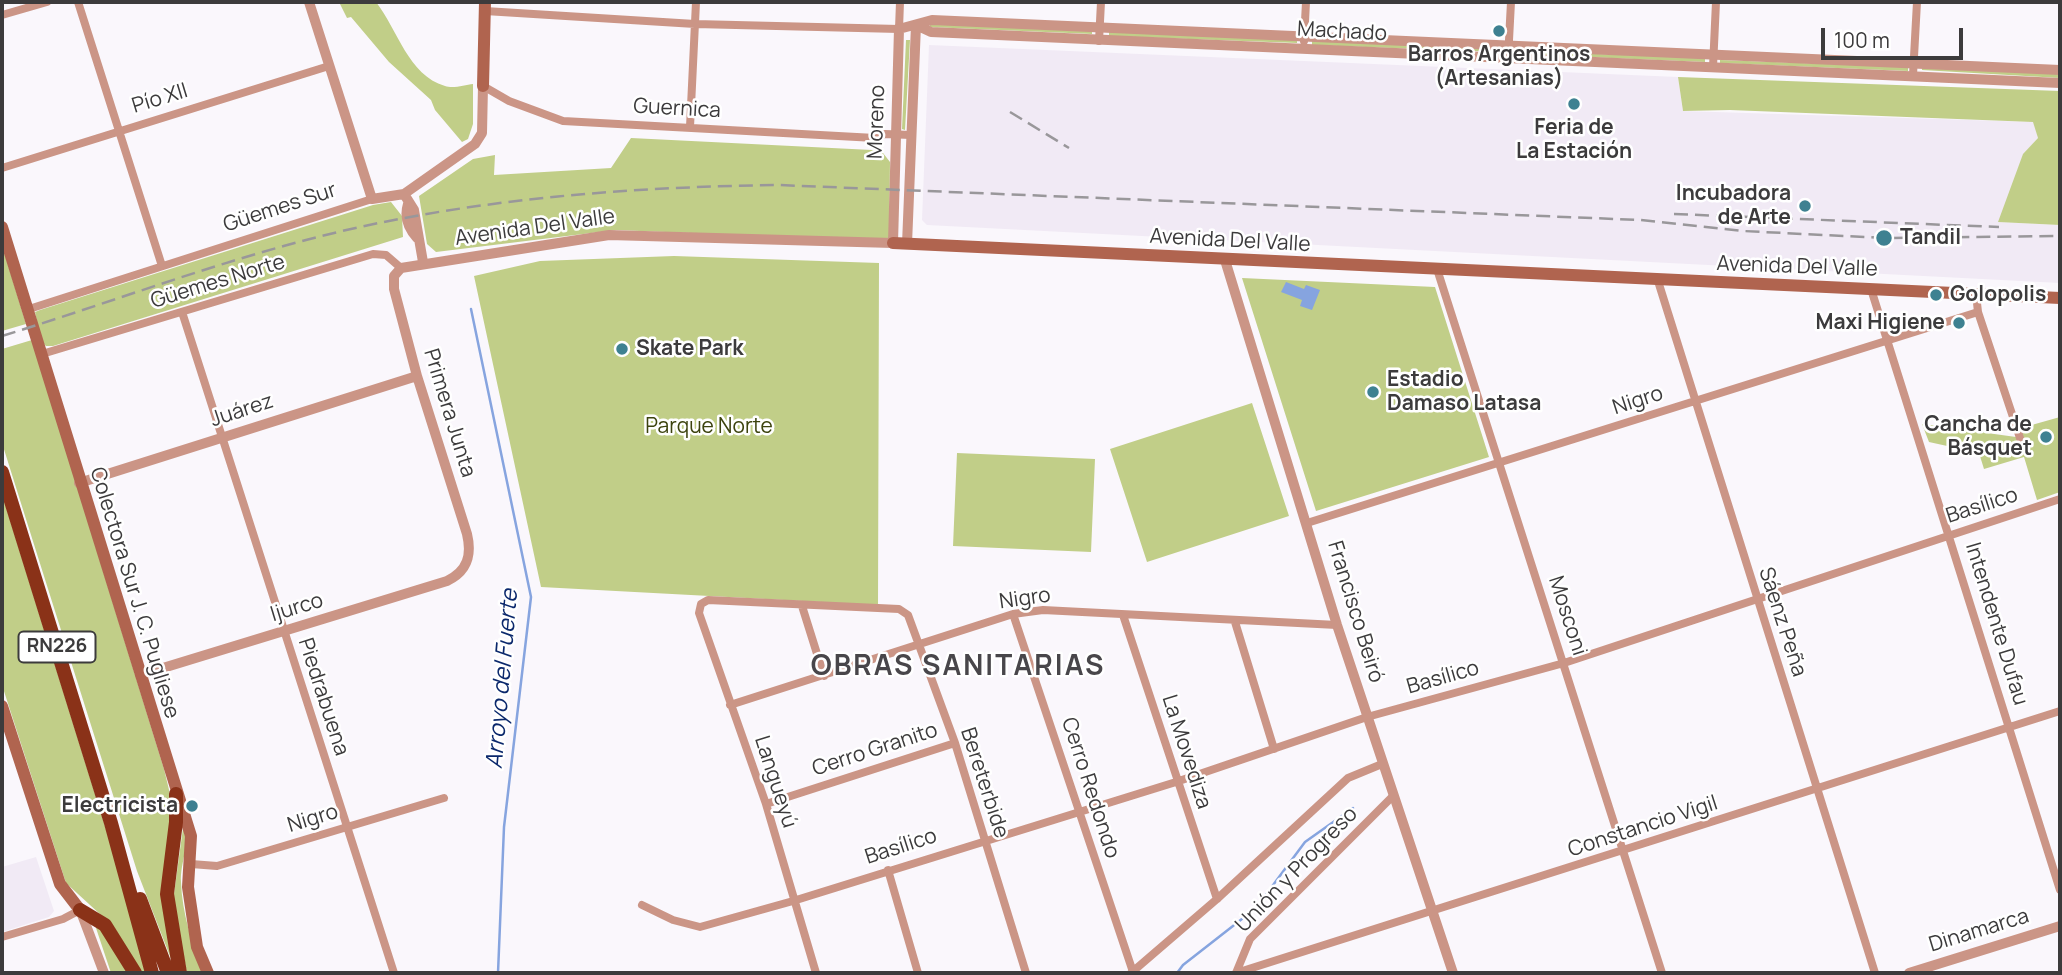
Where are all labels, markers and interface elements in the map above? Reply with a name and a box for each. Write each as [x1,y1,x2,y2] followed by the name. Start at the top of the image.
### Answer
[1824,14,1966,58] scale bar
[1296,17,1388,47] street label: Machado
[1491,23,1507,39] marker: Barros Argentinos (Artesanias)
[1834,26,1890,54] text: 100 m
[1408,42,1590,92] place label: Barros Argentinos (Artesanias)
[129,79,191,119] street label: Pío XII
[863,84,891,160] street label: Moreno
[633,94,721,124] street label: Guernica
[1566,96,1582,112] marker: Feria de La Estación
[1516,115,1632,165] place label: Feria de La Estación
[220,178,340,238] street label: Güemes Sur
[1676,181,1791,231] place label: Incubadora de Arte
[1797,198,1813,214] marker: Incubadora de Arte
[453,204,617,252] street label: Avenida Del Valle
[1149,224,1311,258] street label: Avenida Del Valle
[1900,225,1961,251] place label: Tandil
[1874,228,1894,248] marker: Tandil
[148,250,288,314] street label: Güemes Norte
[1716,252,1878,282] street label: Avenida Del Valle
[1950,282,2046,308] place label: Golopolis
[1928,287,1944,303] marker: Golopolis
[1815,310,1945,336] place label: Maxi Higiene
[1951,315,1967,331] marker: Maxi Higiene
[636,336,743,362] place label: Skate Park
[614,341,630,357] marker: Skate Park
[418,346,480,480] street label: Primera Junta
[1387,367,1541,417] place label: Estadio Damaso Latasa
[1610,381,1666,421] street label: Nigro
[1365,384,1381,400] marker: Estadio Damaso Latasa
[207,389,277,433] street label: Juárez
[1924,412,2032,462] place label: Cancha de Básquet
[645,414,773,440] park label: Parque Norte
[2038,429,2054,445] marker: Cancha de Básquet
[84,464,184,722] street label: Colectora Sur J. C. Pugliese
[1943,483,2021,529] street label: Basílico
[1321,538,1389,686] street label: Francisco Beiró
[1959,540,2033,708] street label: Intendente Dufau
[1752,564,1812,680] street label: Sáenz Peña
[1542,573,1592,659] street label: Mosconi
[998,583,1052,615] street label: Nigro
[268,588,326,628] street label: Ijurco
[481,588,525,770] water label: Arroyo del Fuerte
[18,632,96,662] road number: RN226
[292,635,354,759] street label: Piedrabuena
[813,650,1103,684] district label: OBRAS SANITARIAS
[1404,656,1482,700] street label: Basílico
[1156,692,1216,812] street label: La Movediza
[1055,714,1125,862] street label: Cerro Redondo
[809,718,941,782] street label: Cerro Granito
[954,725,1014,841] street label: Bereterbide
[748,733,802,831] street label: Langueyú
[1565,791,1721,863] street label: Constancio Vigil
[62,793,178,819] place label: Electricista
[184,798,200,814] marker: Electricista
[285,799,341,839] street label: Nigro
[1231,802,1363,938] street label: Unión y Progreso
[862,824,940,870] street label: Basílico
[1926,904,2032,958] street label: Dinamarca

